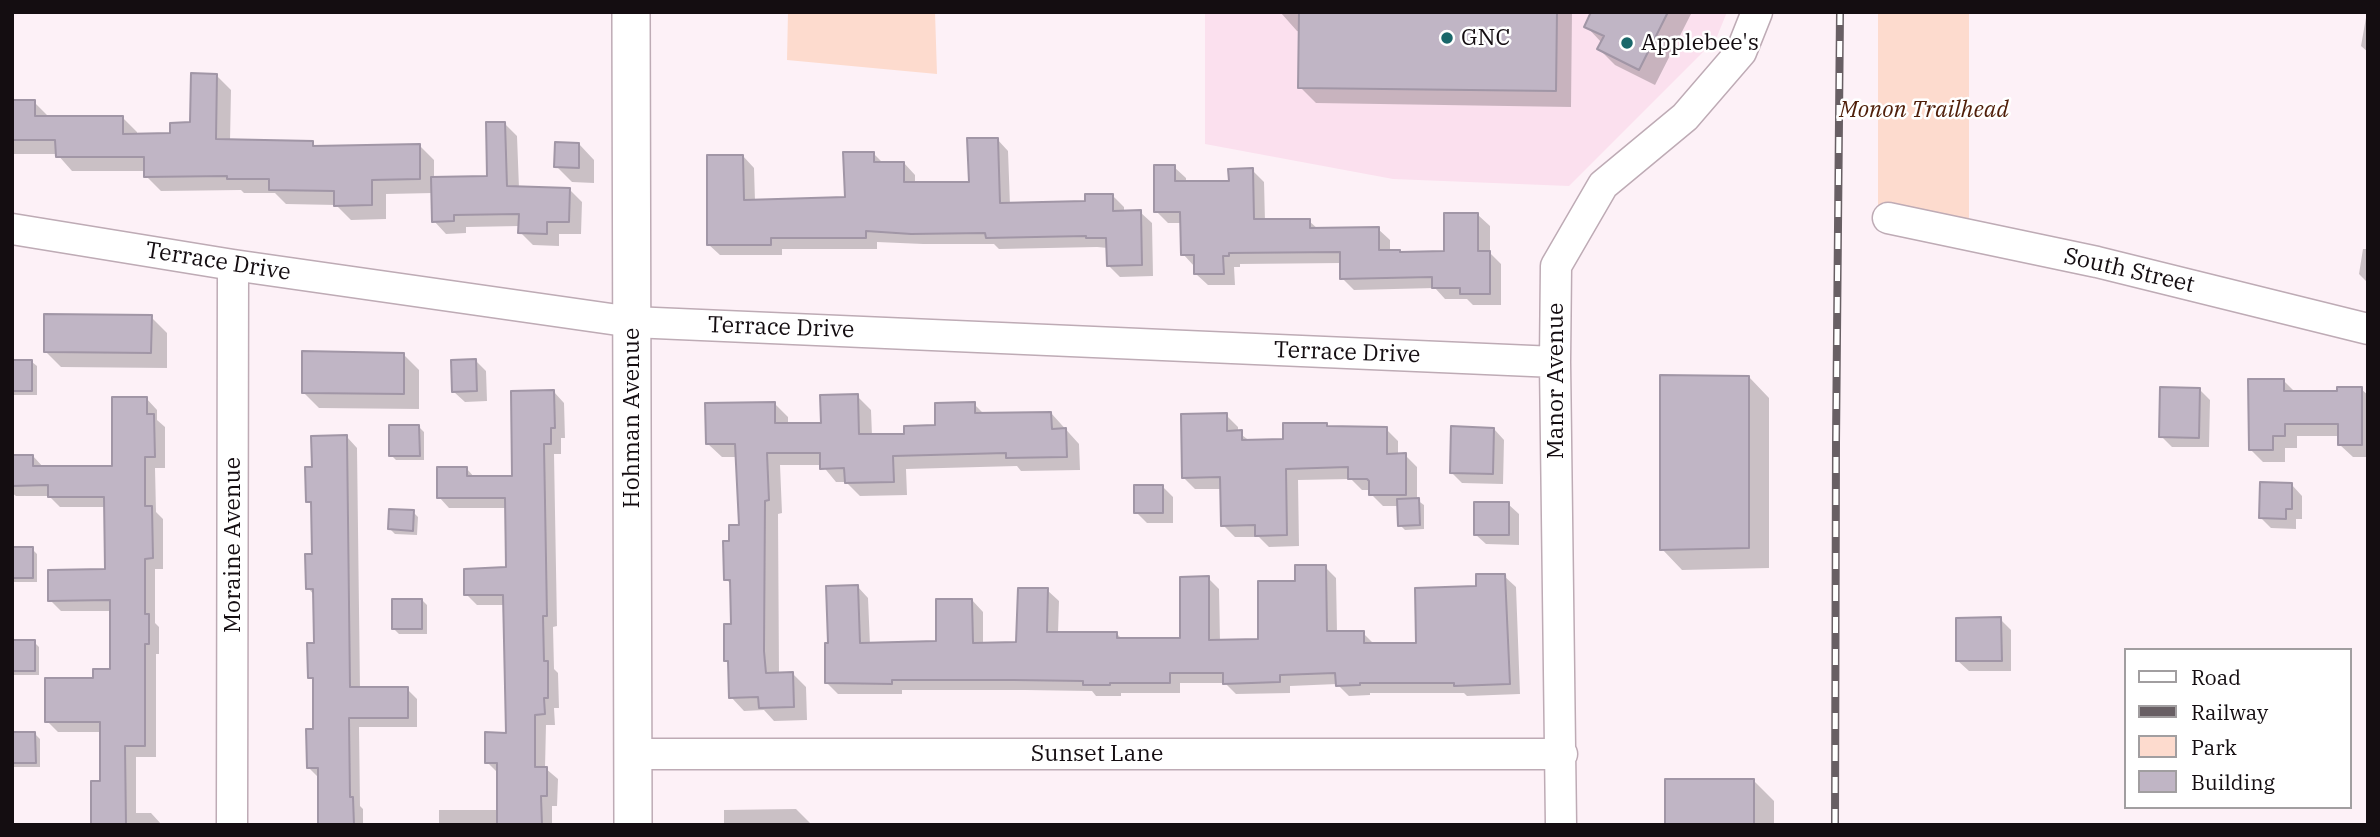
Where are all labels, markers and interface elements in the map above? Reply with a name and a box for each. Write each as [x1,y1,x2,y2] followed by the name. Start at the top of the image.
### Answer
[1461,24,1510,52] place label: GNC
[1641,29,1759,57] place label: Applebee's
[1439,30,1455,46] marker: GNC
[1619,35,1635,51] marker: Applebee's
[1839,96,2009,124] park label: Monon Trailhead
[143,237,293,287] street label: Terrace Drive
[2061,243,2197,299] street label: South Street
[1542,303,1570,459] street label: Manor Avenue
[707,312,855,344] street label: Terrace Drive
[618,328,646,508] street label: Hohman Avenue
[1273,337,1421,369] street label: Terrace Drive
[219,457,247,633] street label: Moraine Avenue
[2124,648,2352,809] legend
[2191,663,2241,691] text: Road
[2191,698,2268,726] text: Railway
[2191,733,2237,761] text: Park
[1031,740,1163,768] street label: Sunset Lane
[2191,768,2275,796] text: Building

